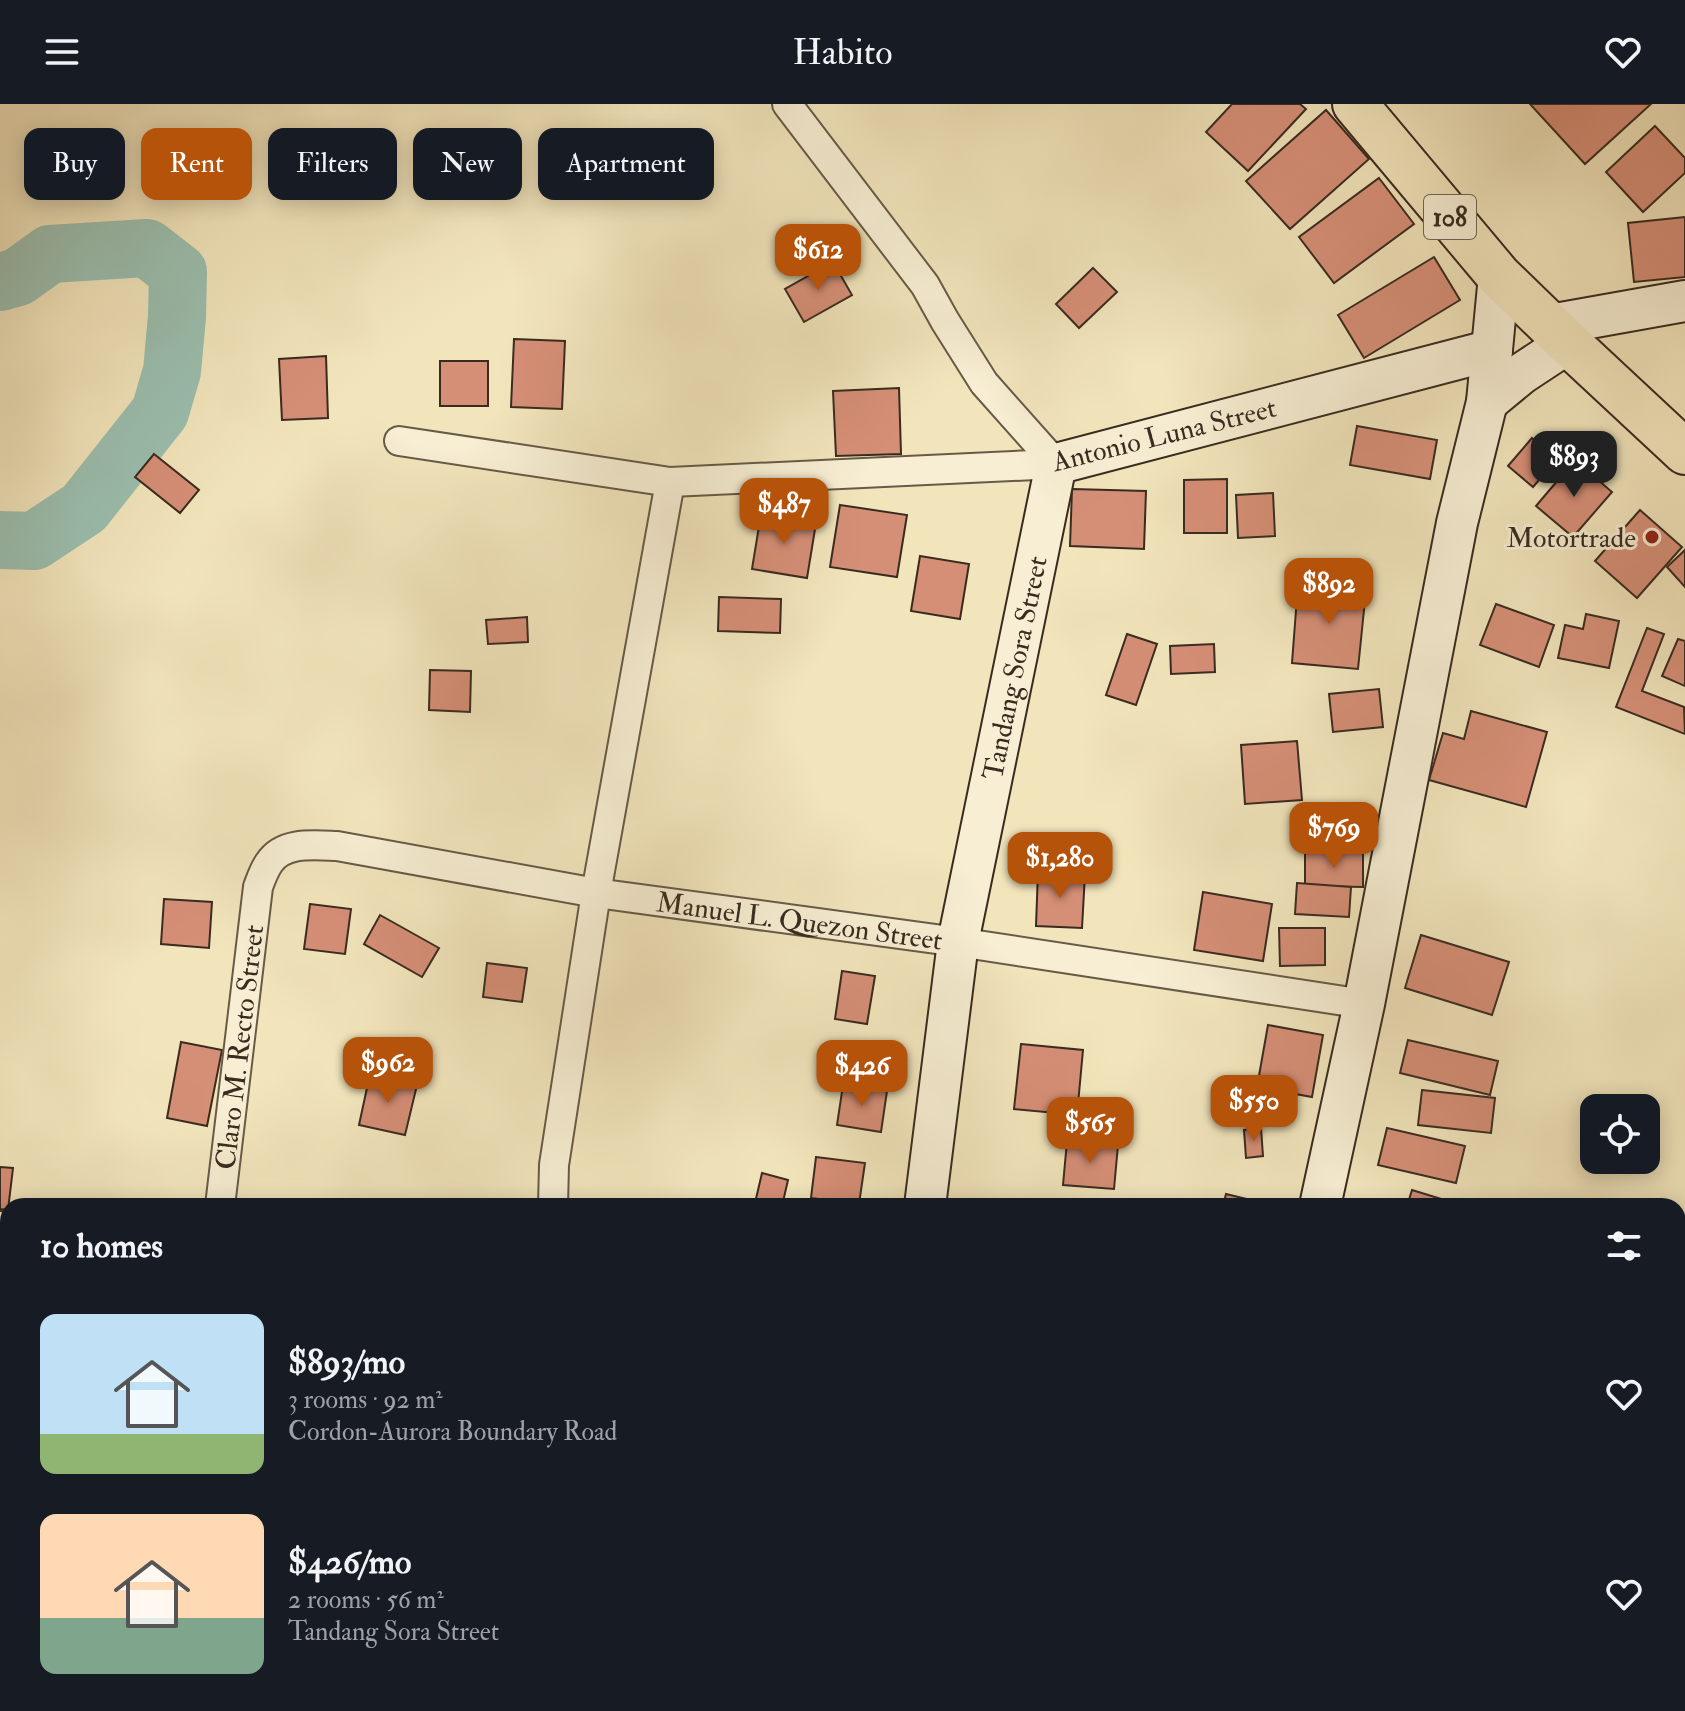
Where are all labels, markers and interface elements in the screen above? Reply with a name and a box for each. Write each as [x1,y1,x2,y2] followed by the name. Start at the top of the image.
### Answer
[40,30,84,74] icon: menu
[792,30,893,75] text: Habito
[1601,30,1645,74] icon: heart
[24,128,125,200] chip: Buy
[141,128,252,200] chip: Rent
[268,128,397,200] chip: Filters
[413,128,522,200] chip: New
[538,128,714,200] chip: Apartment
[1424,195,1476,239] road number: 108
[771,224,865,292] pin: $612
[793,234,843,266] text: $612
[1048,391,1280,480] street label: Antonio Luna Street
[1527,431,1621,499] pin: $893
[1549,441,1599,473] text: $893
[737,478,831,546] pin: $487
[758,488,810,520] text: $487
[1507,521,1636,556] place label: Motortrade
[1643,528,1661,546] marker: Motortrade
[976,553,1056,783] street label: Tandang Sora Street
[1282,558,1376,626] pin: $892
[1302,568,1356,600] text: $892
[1287,802,1381,870] pin: $769
[1307,812,1361,844] text: $769
[995,832,1125,900] pin: $1,280
[1026,842,1094,874] text: $1,280
[654,885,945,959] street label: Manuel L. Quezon Street
[208,923,272,1172] street label: Claro M. Recto Street
[341,1037,435,1105] pin: $962
[815,1040,909,1108] pin: $426
[361,1047,415,1079] text: $962
[834,1050,890,1082] text: $426
[1207,1075,1301,1143] pin: $550
[1229,1085,1279,1117] text: $550
[1580,1094,1660,1174] map controls
[1580,1094,1660,1174] button: locate
[1043,1097,1137,1165] pin: $565
[1065,1107,1115,1139] text: $565
[1602,1224,1646,1268] icon: filters
[40,1225,163,1268] text: 10 homes
[288,1341,405,1384] text: $893/mo
[104,1346,200,1442] icon: home
[1602,1372,1646,1416] icon: heart
[288,1384,443,1416] text: 3 rooms · 92 m²
[288,1416,617,1448] text: Cordon-Aurora Boundary Road
[288,1541,411,1584] text: $426/mo
[104,1546,200,1642] icon: home
[1602,1572,1646,1616] icon: heart
[288,1584,444,1616] text: 2 rooms · 56 m²
[288,1616,499,1648] text: Tandang Sora Street

